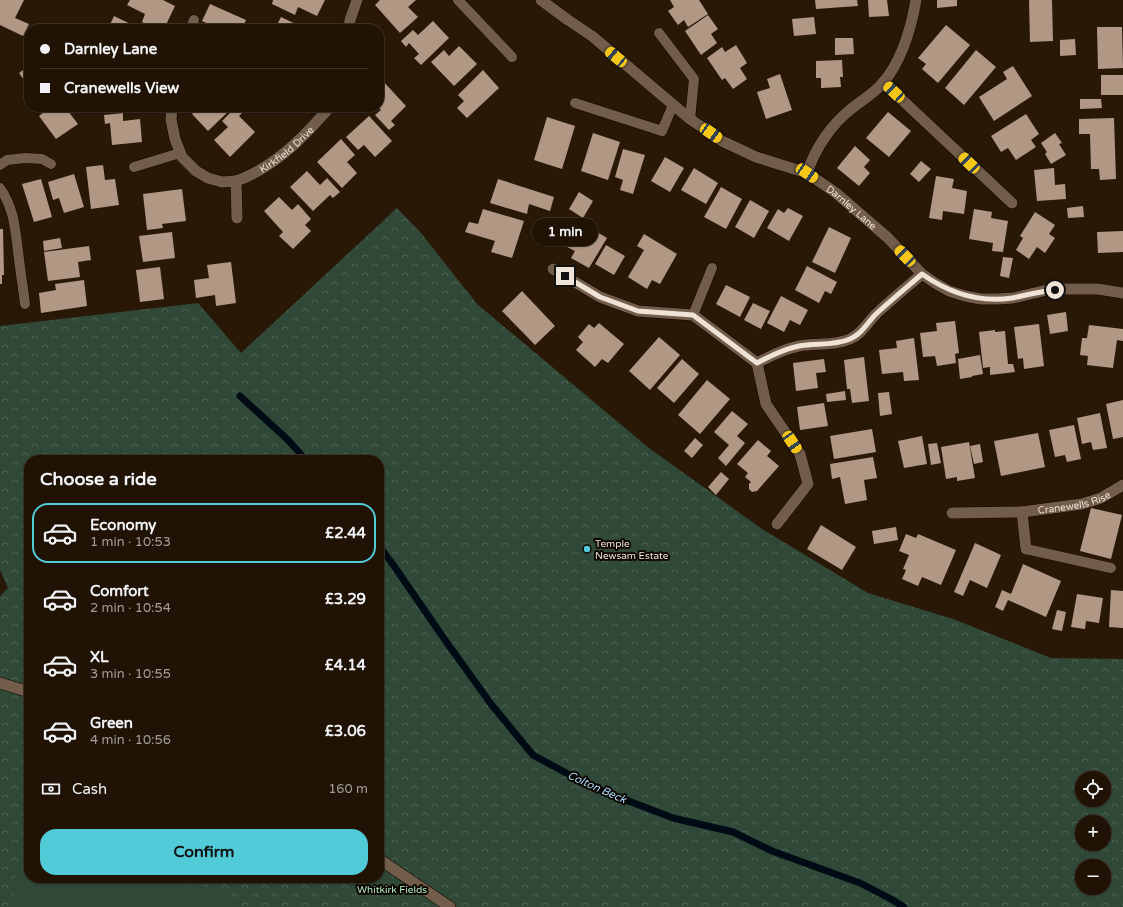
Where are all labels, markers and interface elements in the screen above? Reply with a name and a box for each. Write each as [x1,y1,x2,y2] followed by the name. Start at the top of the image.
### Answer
[64,40,157,58] text: Darnley Lane
[603,45,629,69] car
[64,79,179,97] text: Cranewells View
[881,79,907,105] car
[698,121,724,145] car
[257,124,317,176] street label: Kirkfield Drive
[956,150,982,176] car
[794,161,820,185] car
[824,183,879,233] street label: Darnley Lane
[532,218,598,246] callout: 1 min
[548,224,582,240] text: 1 min
[892,243,918,269] car
[556,267,574,285] route end
[1046,281,1064,299] route start
[780,429,804,455] car
[40,468,157,490] text: Choose a ride
[1037,489,1113,517] street label: Cranewells Rise
[42,515,78,551] icon: car
[90,516,156,534] text: Economy
[325,524,366,542] text: £2.44
[90,534,171,550] text: 1 min · 10:53
[595,538,669,562] place label: Temple Newsam Estate
[582,544,592,554] marker: Temple Newsam Estate
[42,581,78,617] icon: car
[90,582,149,600] text: Comfort
[325,590,366,608] text: £3.29
[90,600,171,616] text: 2 min · 10:54
[42,647,78,683] icon: car
[90,648,109,666] text: XL
[325,656,366,674] text: £4.14
[90,666,171,682] text: 3 min · 10:55
[42,713,78,749] icon: car
[90,714,133,732] text: Green
[325,722,366,740] text: £3.06
[90,732,171,748] text: 4 min · 10:56
[565,769,629,807] water label: Colton Beck
[1075,771,1111,895] map controls
[1075,771,1111,807] button: locate
[40,778,62,800] icon: cash
[72,780,107,798] text: Cash
[328,781,368,797] text: 160 m
[1075,815,1111,851] button: +
[40,829,368,875] button: Confirm
[1075,859,1111,895] button: −
[357,884,427,896] park label: Whitkirk Fields

